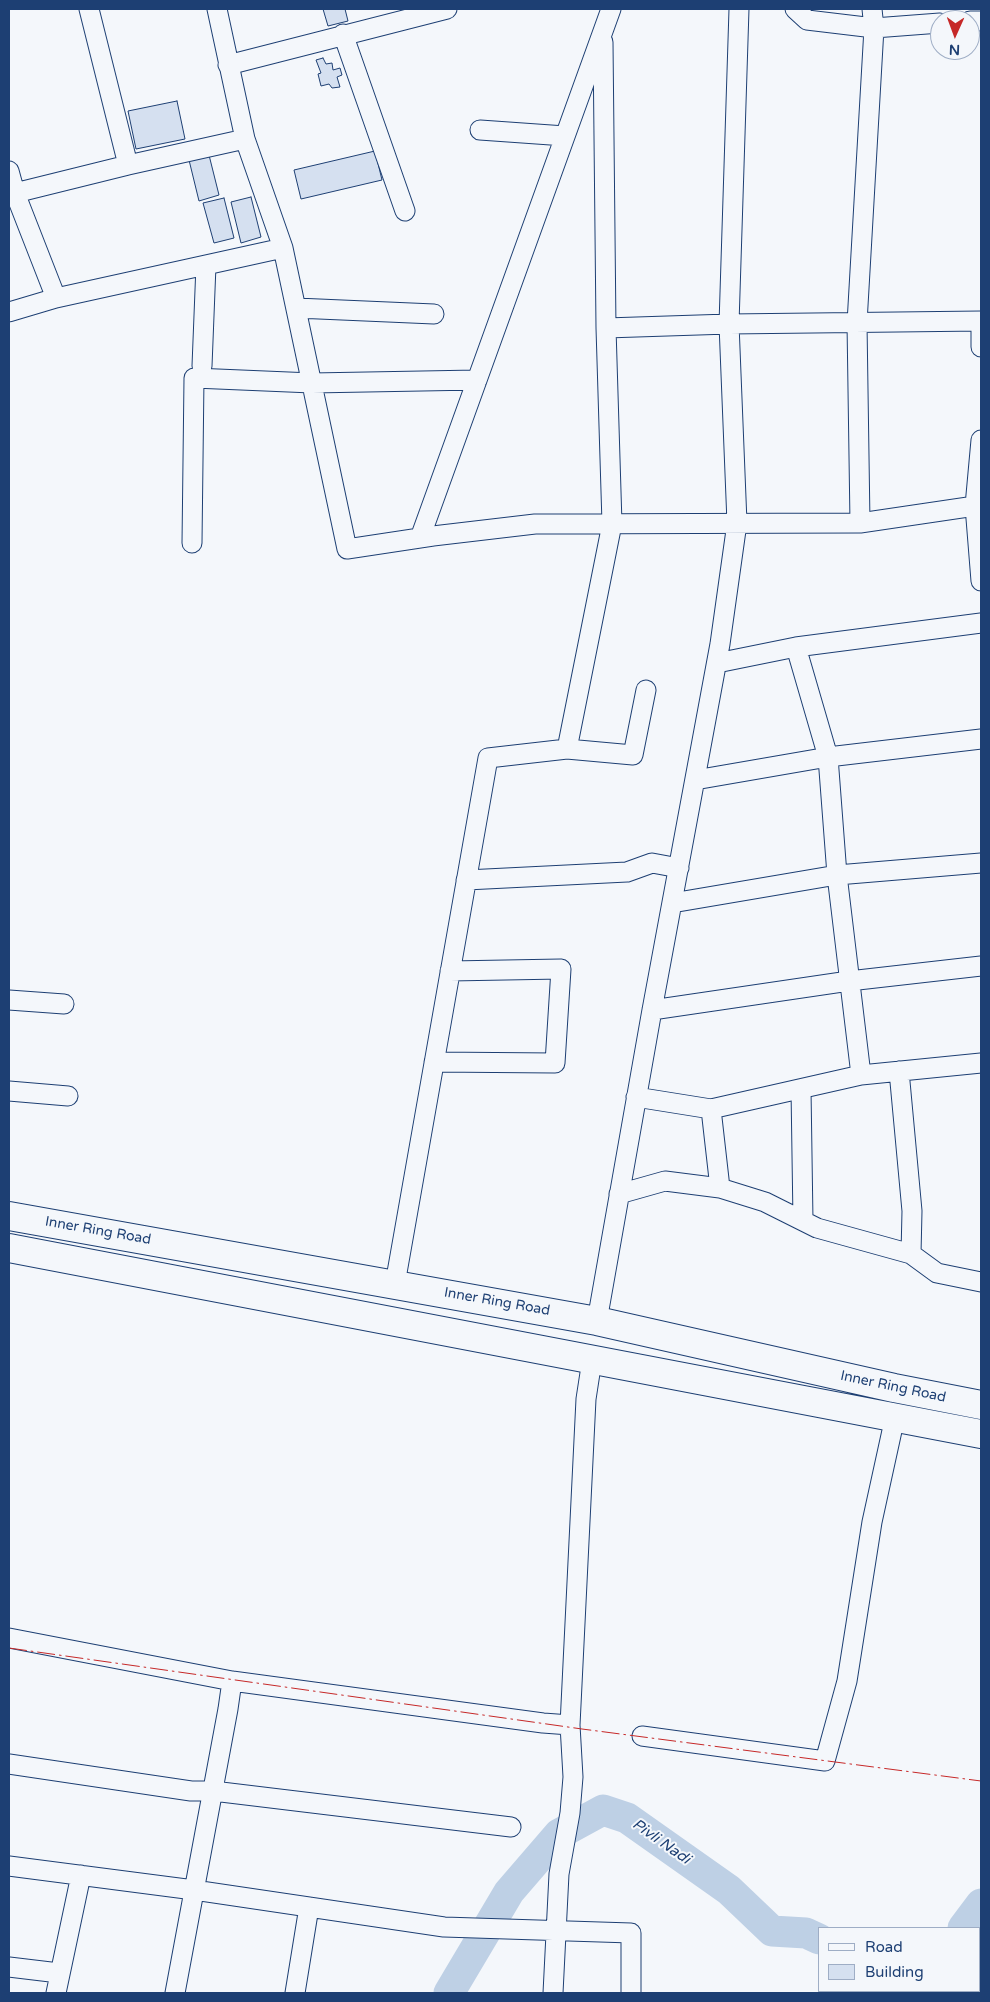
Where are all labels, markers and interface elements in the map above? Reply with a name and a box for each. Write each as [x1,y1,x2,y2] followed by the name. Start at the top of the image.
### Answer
[930,10,980,60] north arrow
[949,41,960,58] text: N
[44,1213,152,1249] street label: Inner Ring Road
[443,1284,551,1320] street label: Inner Ring Road
[839,1368,947,1406] street label: Inner Ring Road
[629,1816,693,1868] water label: Pivli Nadi
[818,1927,980,1992] legend
[865,1938,903,1956] text: Road
[865,1963,924,1981] text: Building

